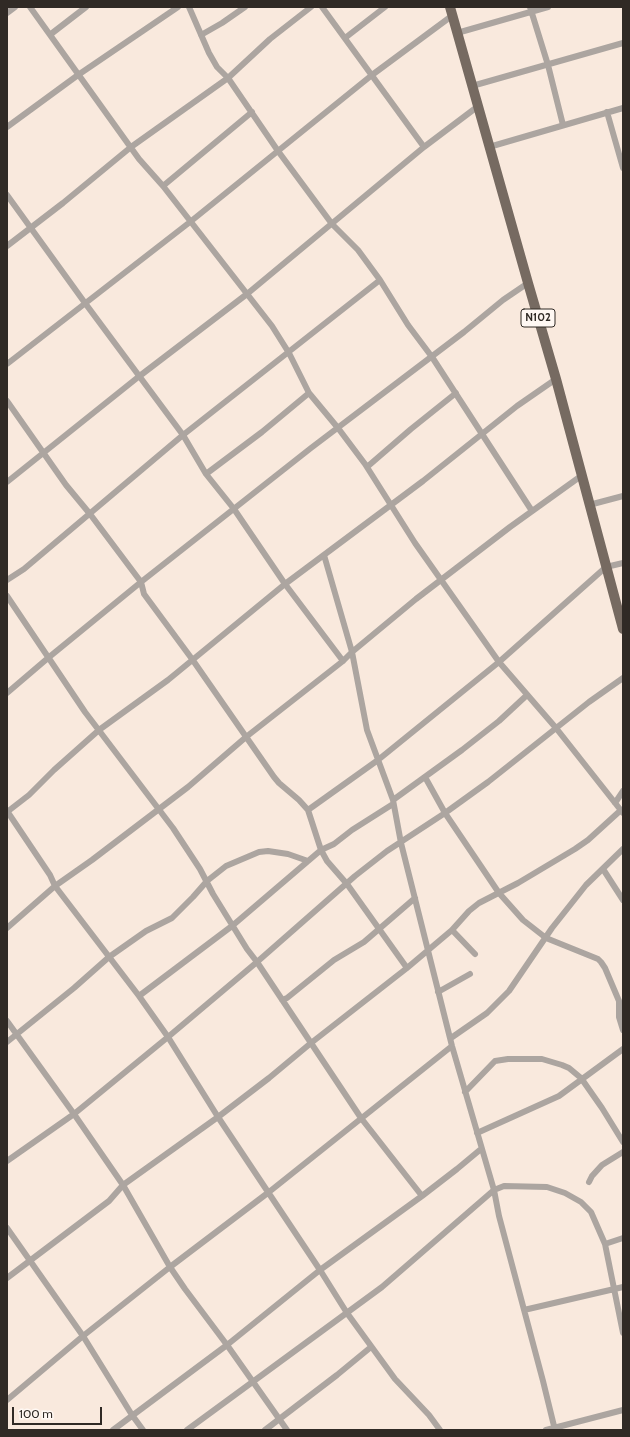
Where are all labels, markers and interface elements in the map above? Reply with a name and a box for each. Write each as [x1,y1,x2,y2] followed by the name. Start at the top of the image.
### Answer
[521,309,555,327] road number: N102
[14,1399,104,1425] scale bar
[19,1406,53,1421] text: 100 m

